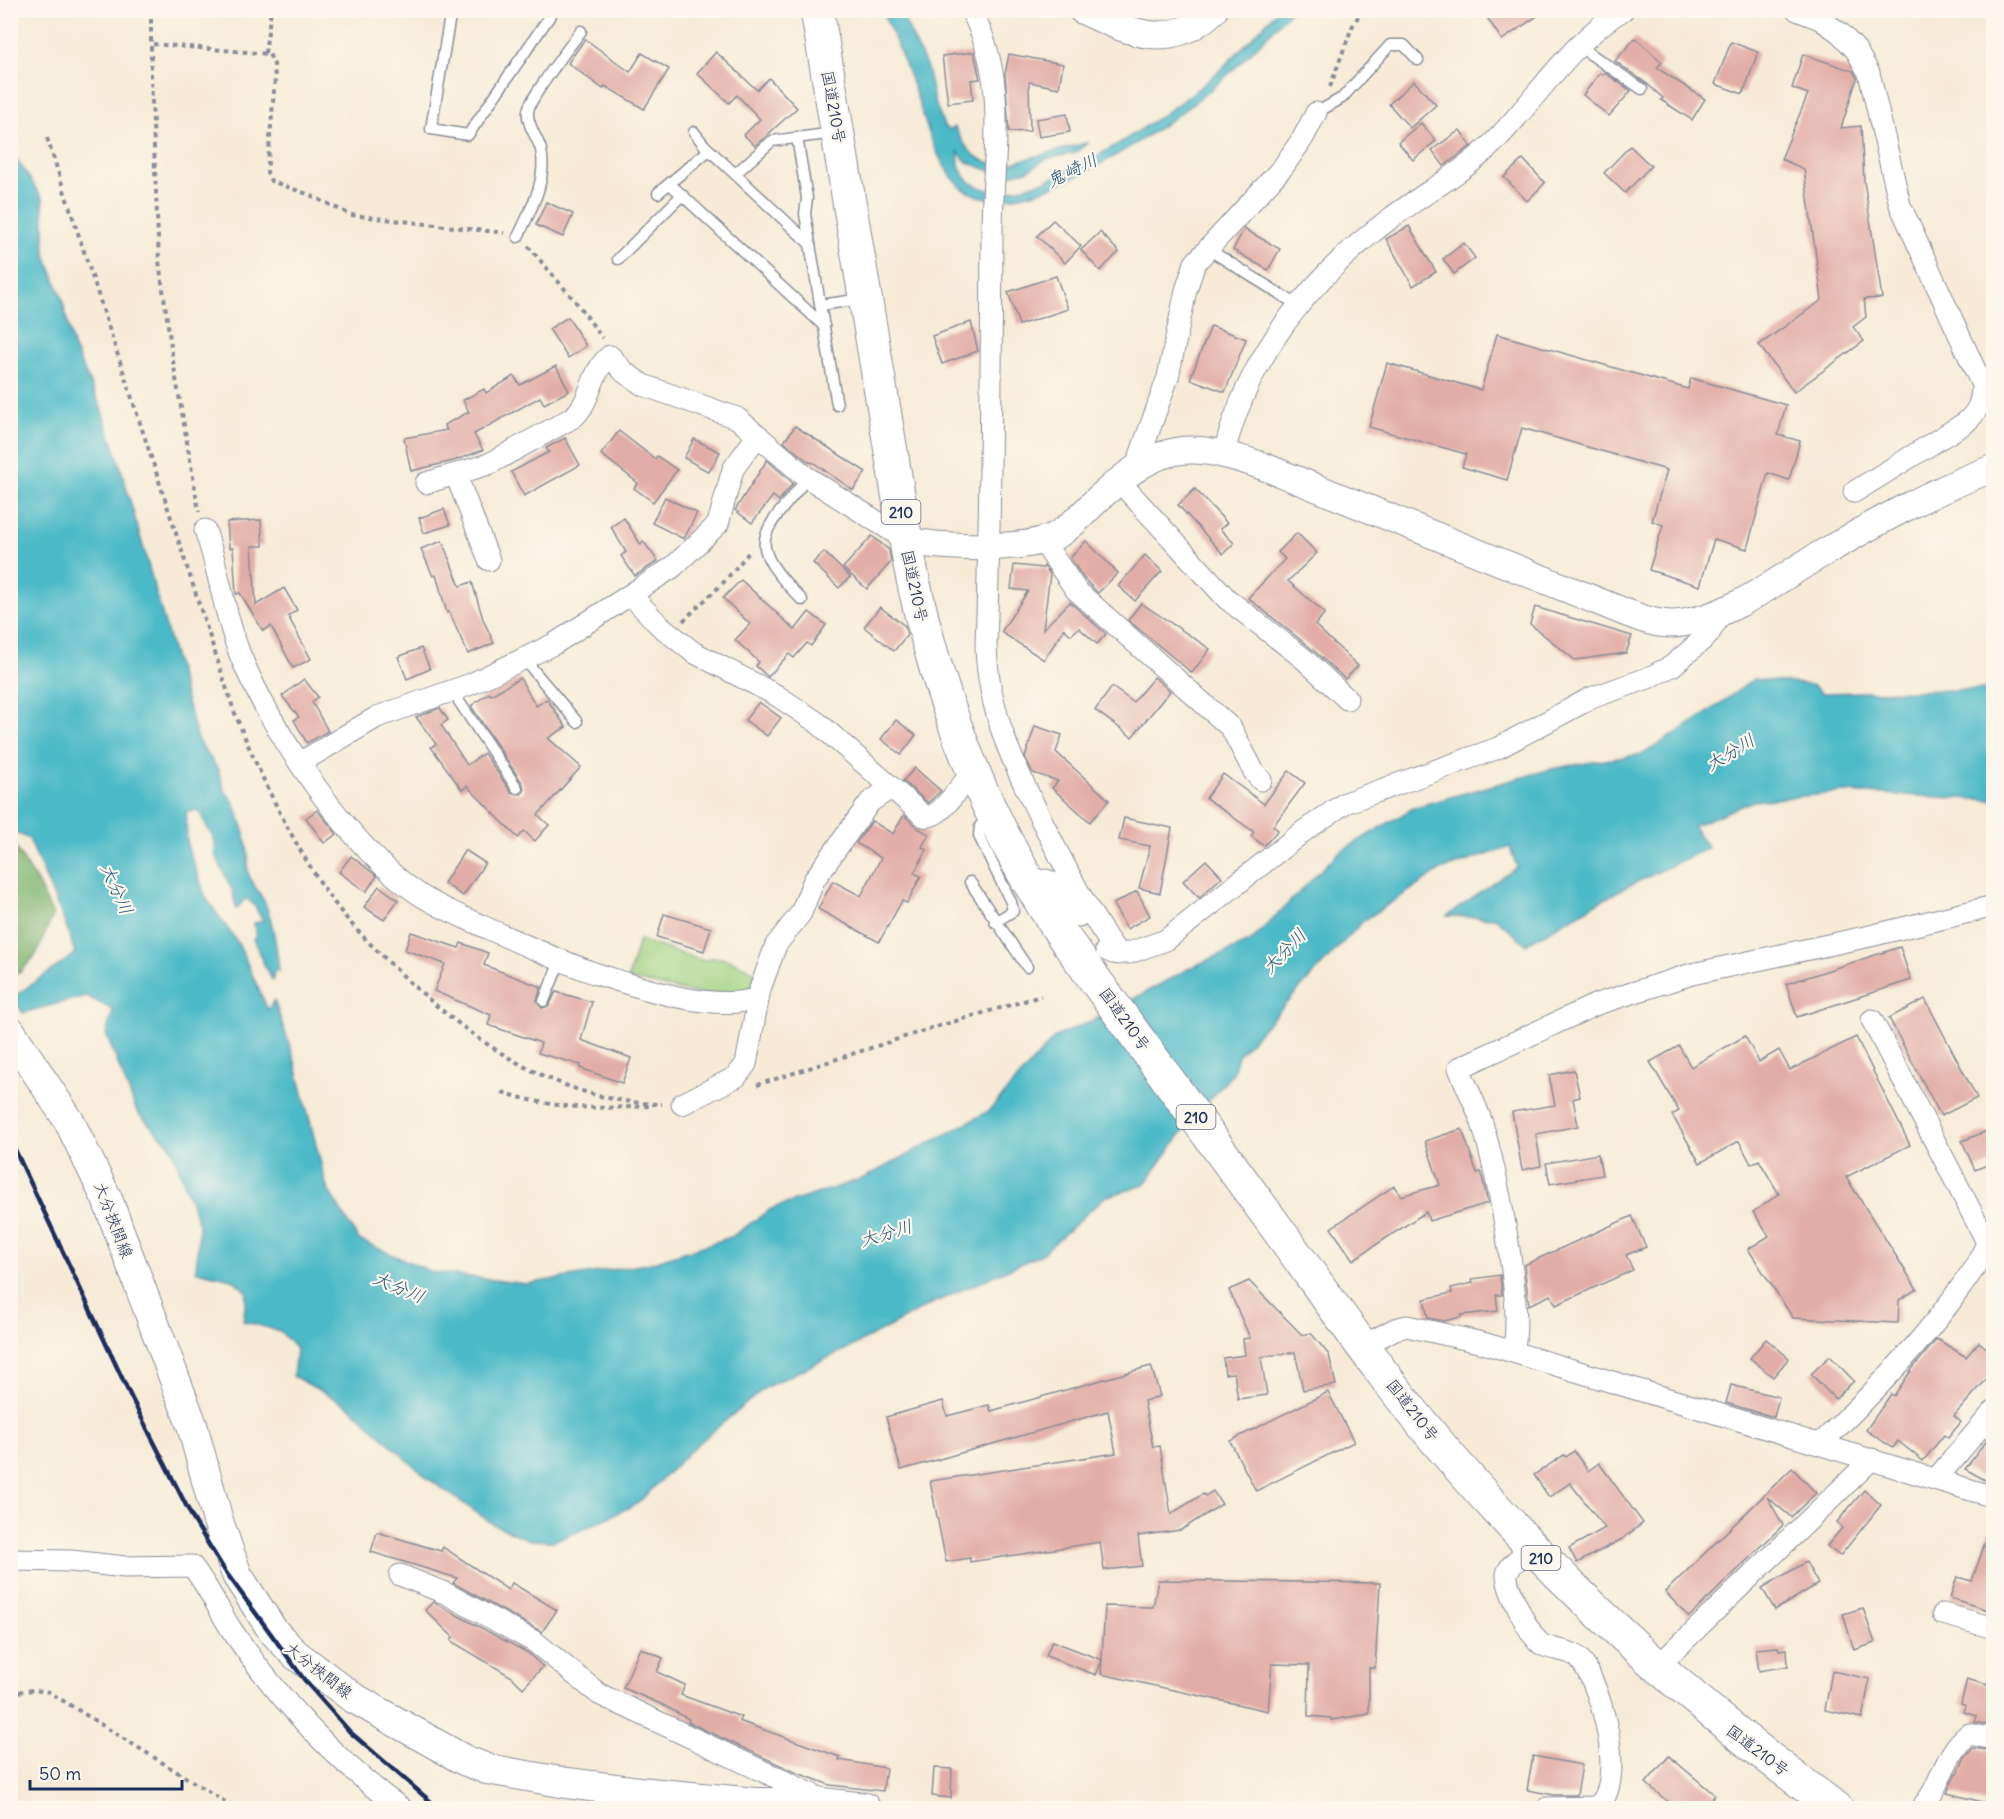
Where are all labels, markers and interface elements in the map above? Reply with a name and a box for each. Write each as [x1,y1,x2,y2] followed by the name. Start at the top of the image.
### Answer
[818,69,850,145] street label: 国道210号
[1043,148,1101,192] water label: 鬼崎川
[882,500,920,524] road number: 210
[898,548,932,624] street label: 国道210号
[1701,728,1759,776] water label: 大分川
[96,860,138,918] water label: 大分川
[1257,924,1311,978] water label: 大分川
[1095,983,1155,1055] street label: 国道210号
[1176,1105,1216,1129] road number: 210
[90,1179,138,1261] street label: 大分挾間線
[857,1214,915,1252] water label: 大分川
[370,1266,428,1308] water label: 大分川
[1382,1375,1444,1445] street label: 国道210号
[1522,1546,1560,1570] road number: 210
[281,1637,357,1703] street label: 大分挾間線
[1723,1720,1793,1780] street label: 国道210号
[30,1753,182,1791] scale bar
[39,1762,81,1785] text: 50 m

